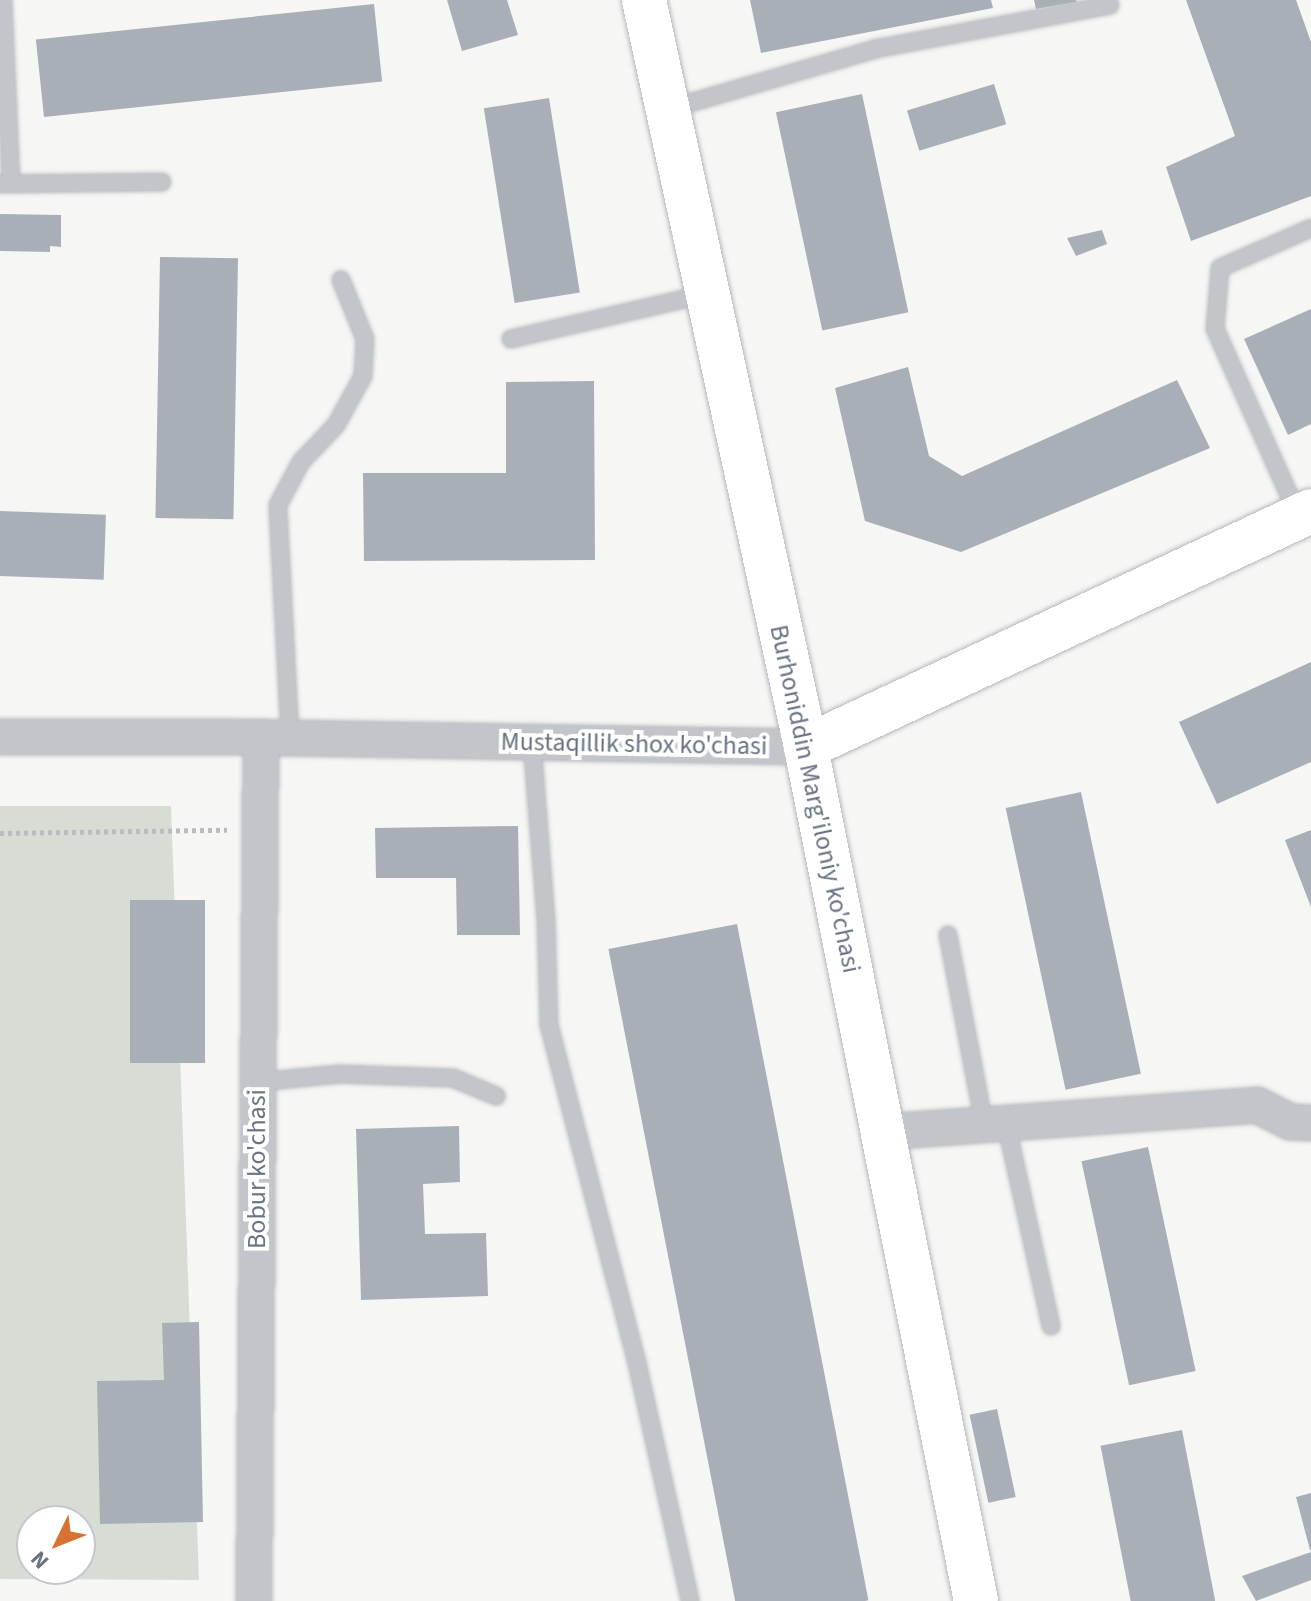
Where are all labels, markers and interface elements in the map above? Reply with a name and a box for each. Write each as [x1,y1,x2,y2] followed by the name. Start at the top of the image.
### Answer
[763,622,867,976] street label: Burhoniddin Marg'iloniy ko'chasi
[500,726,768,762] street label: Mustaqillik shox ko'chasi
[241,1089,273,1249] street label: Bobur ko'chasi
[16,1505,96,1585] north arrow
[23,1544,57,1576] text: N

